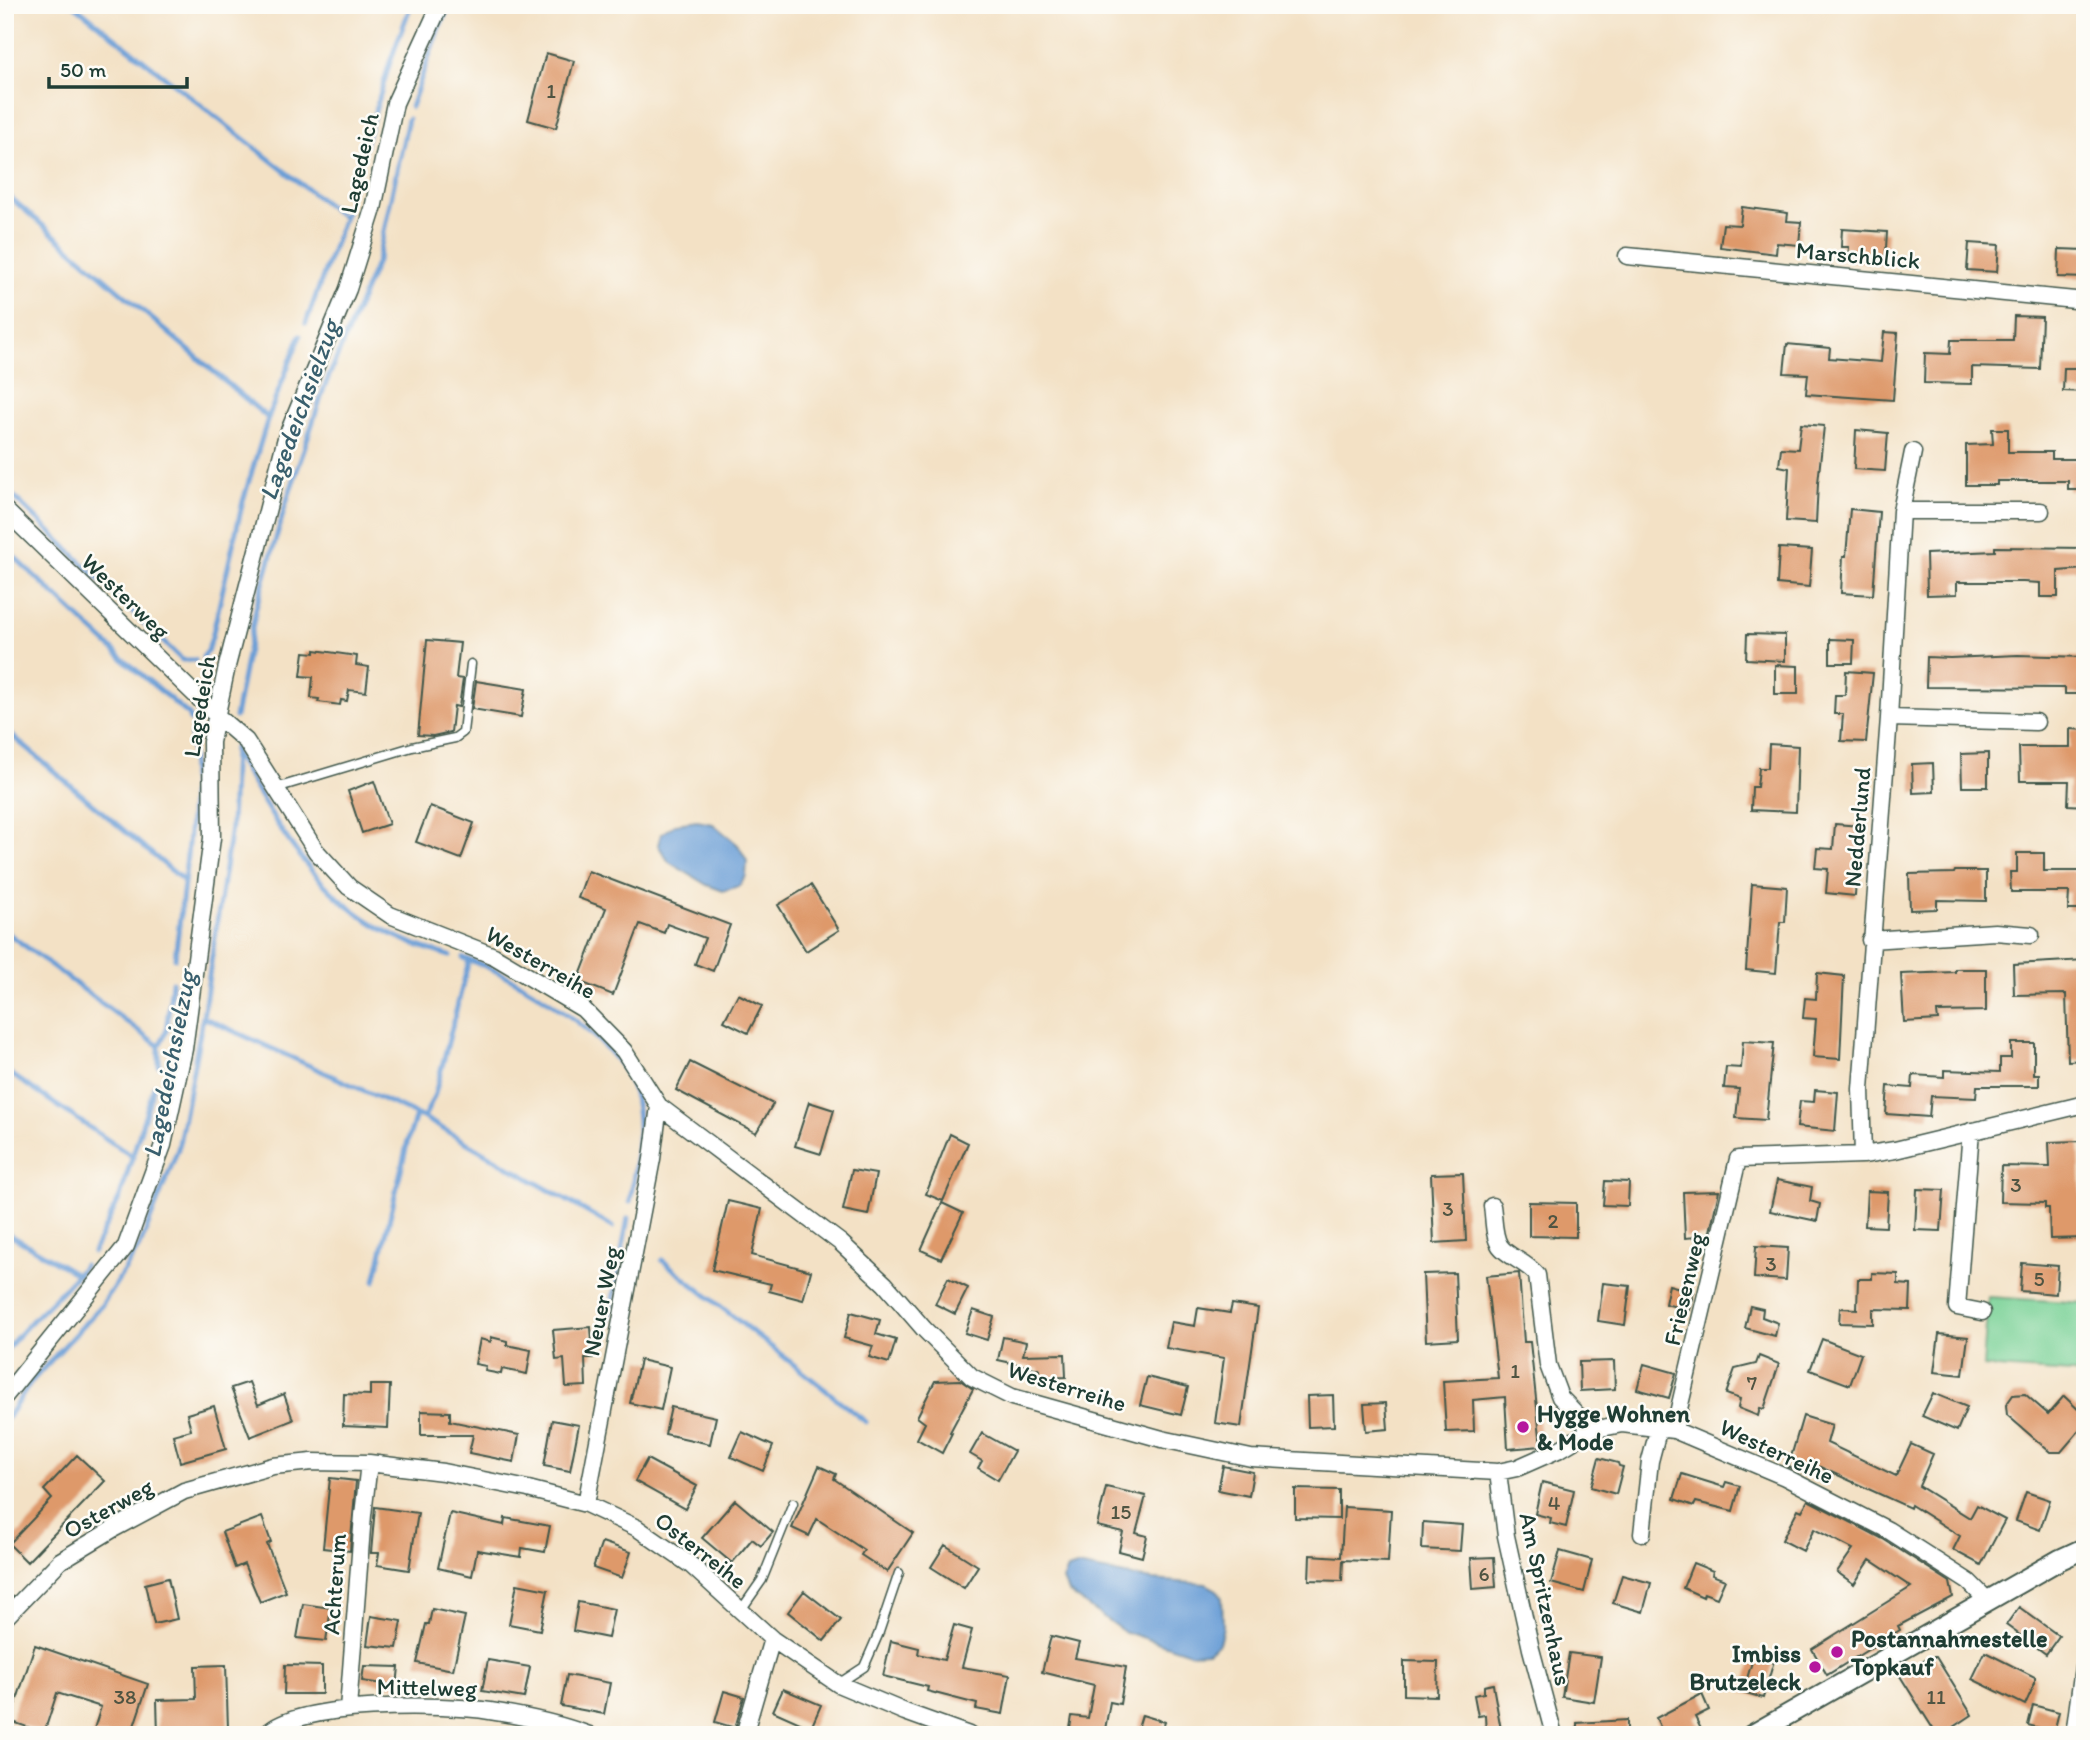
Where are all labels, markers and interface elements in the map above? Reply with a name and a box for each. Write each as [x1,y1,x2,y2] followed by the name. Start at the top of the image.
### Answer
[49,46,187,90] scale bar
[60,57,107,82] text: 50 m
[546,78,556,103] house number: 1
[333,109,385,216] street label: Lagedeich
[1795,235,1921,275] street label: Marschblick
[252,313,347,504] water label: Lagedeichsielzug
[76,547,177,646] street label: Westerweg
[177,653,221,759] street label: Lagedeich
[1837,766,1877,888] street label: Nedderlund
[481,919,601,1005] street label: Westerreihe
[135,965,203,1160] water label: Lagedeichsielzug
[2010,1172,2022,1197] house number: 3
[1442,1196,1454,1221] house number: 3
[1547,1208,1559,1233] house number: 2
[1657,1229,1711,1348] street label: Friesenweg
[576,1243,626,1358] street label: Neuer Weg
[1765,1251,1777,1276] house number: 3
[2033,1266,2045,1291] house number: 5
[1004,1354,1130,1418] street label: Westerreihe
[1510,1358,1520,1383] house number: 1
[1747,1370,1757,1395] house number: 7
[1537,1399,1690,1456] place label: Hygge Wohnen & Mode
[1715,1412,1839,1490] street label: Westerreihe
[1515,1419,1531,1435] marker: Hygge Wohnen & Mode
[58,1471,159,1544] street label: Osterweg
[1548,1490,1561,1515] house number: 4
[1111,1499,1131,1524] house number: 15
[649,1505,753,1595] street label: Osterreihe
[1513,1510,1579,1688] street label: Am Spritzenhaus
[316,1532,352,1636] street label: Achterum
[1478,1561,1490,1586] house number: 6
[1850,1624,2048,1682] place label: Postannahmestelle Topkauf
[1689,1639,1802,1696] place label: Imbiss Brutzeleck
[1829,1644,1845,1660] marker: Postannahmestelle Topkauf
[1807,1659,1823,1675] marker: Imbiss Brutzeleck
[376,1672,478,1702] street label: Mittelweg
[114,1684,136,1709] house number: 38
[1926,1684,1946,1709] house number: 11

